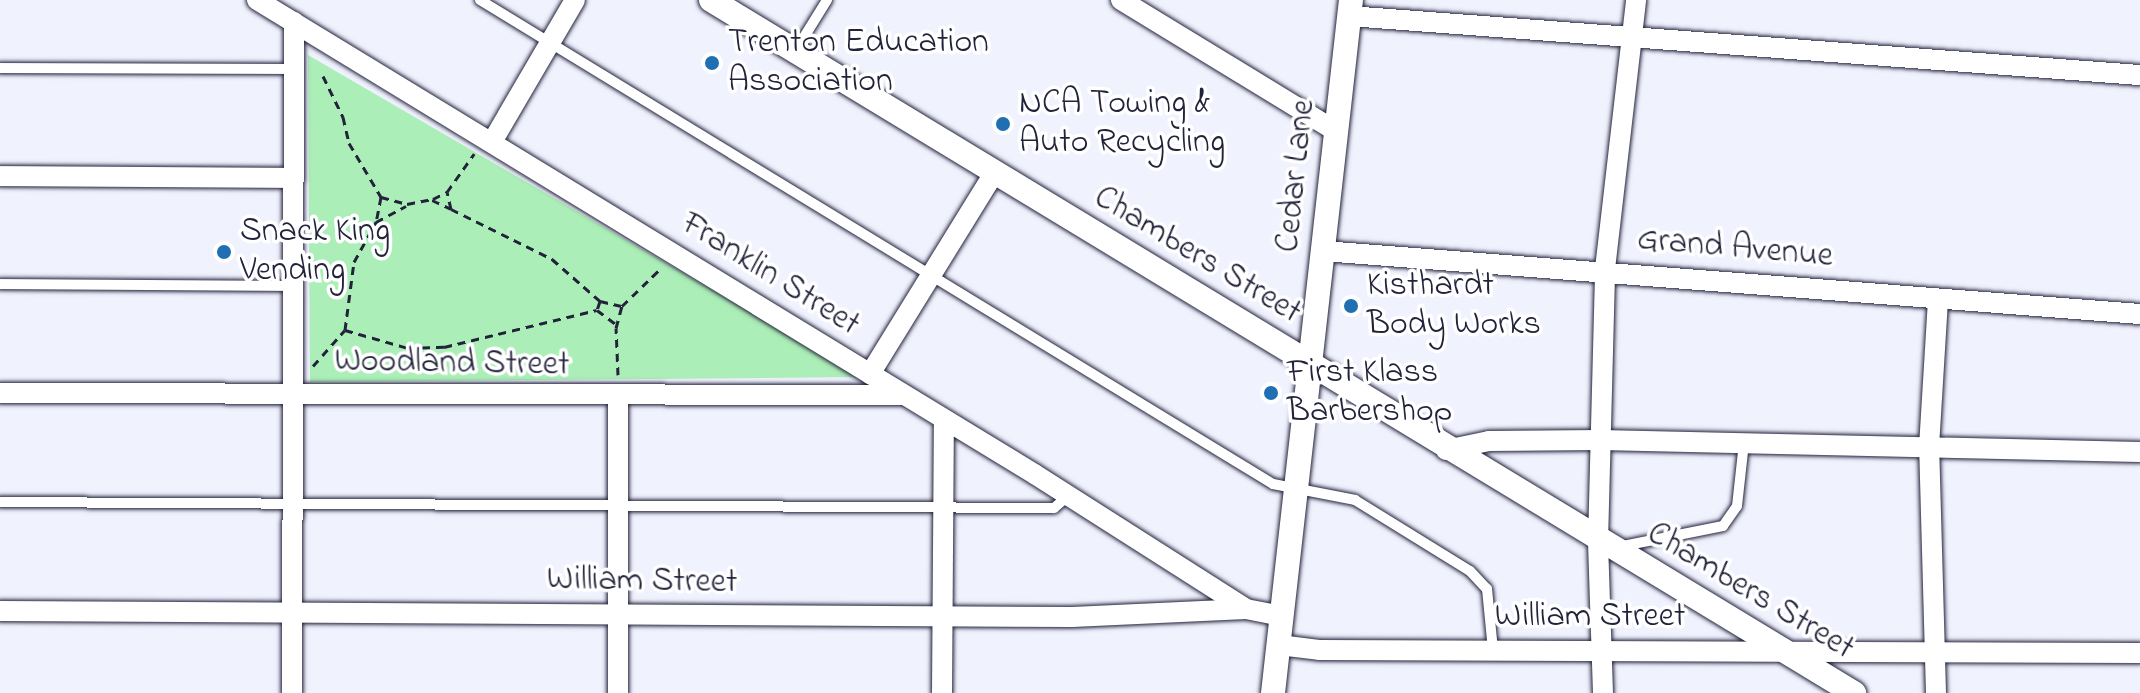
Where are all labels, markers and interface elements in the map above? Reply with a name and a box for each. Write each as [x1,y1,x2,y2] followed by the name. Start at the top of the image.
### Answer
[728,23,989,102] place label: Trenton Education Association
[703,54,721,72] marker: Trenton Education Association
[1019,84,1225,164] place label: NCA Towing & Auto Recycling
[1269,98,1325,254] street label: Cedar Lane
[994,115,1012,133] marker: NCA Towing & Auto Recycling
[1086,178,1308,334] street label: Chambers Street
[673,204,867,346] street label: Franklin Street
[240,212,390,292] place label: Snack King Vending
[1635,220,1835,278] street label: Grand Avenue
[215,243,233,261] marker: Snack King Vending
[1367,266,1541,346] place label: Kisthardt Body Works
[1342,297,1360,315] marker: Kisthardt Body Works
[334,342,570,386] street label: Woodland Street
[1287,353,1452,432] place label: First Klass Barbershop
[1262,384,1280,402] marker: First Klass Barbershop
[1639,514,1861,670] street label: Chambers Street
[546,560,738,604] street label: William Street
[1495,598,1685,638] street label: William Street

